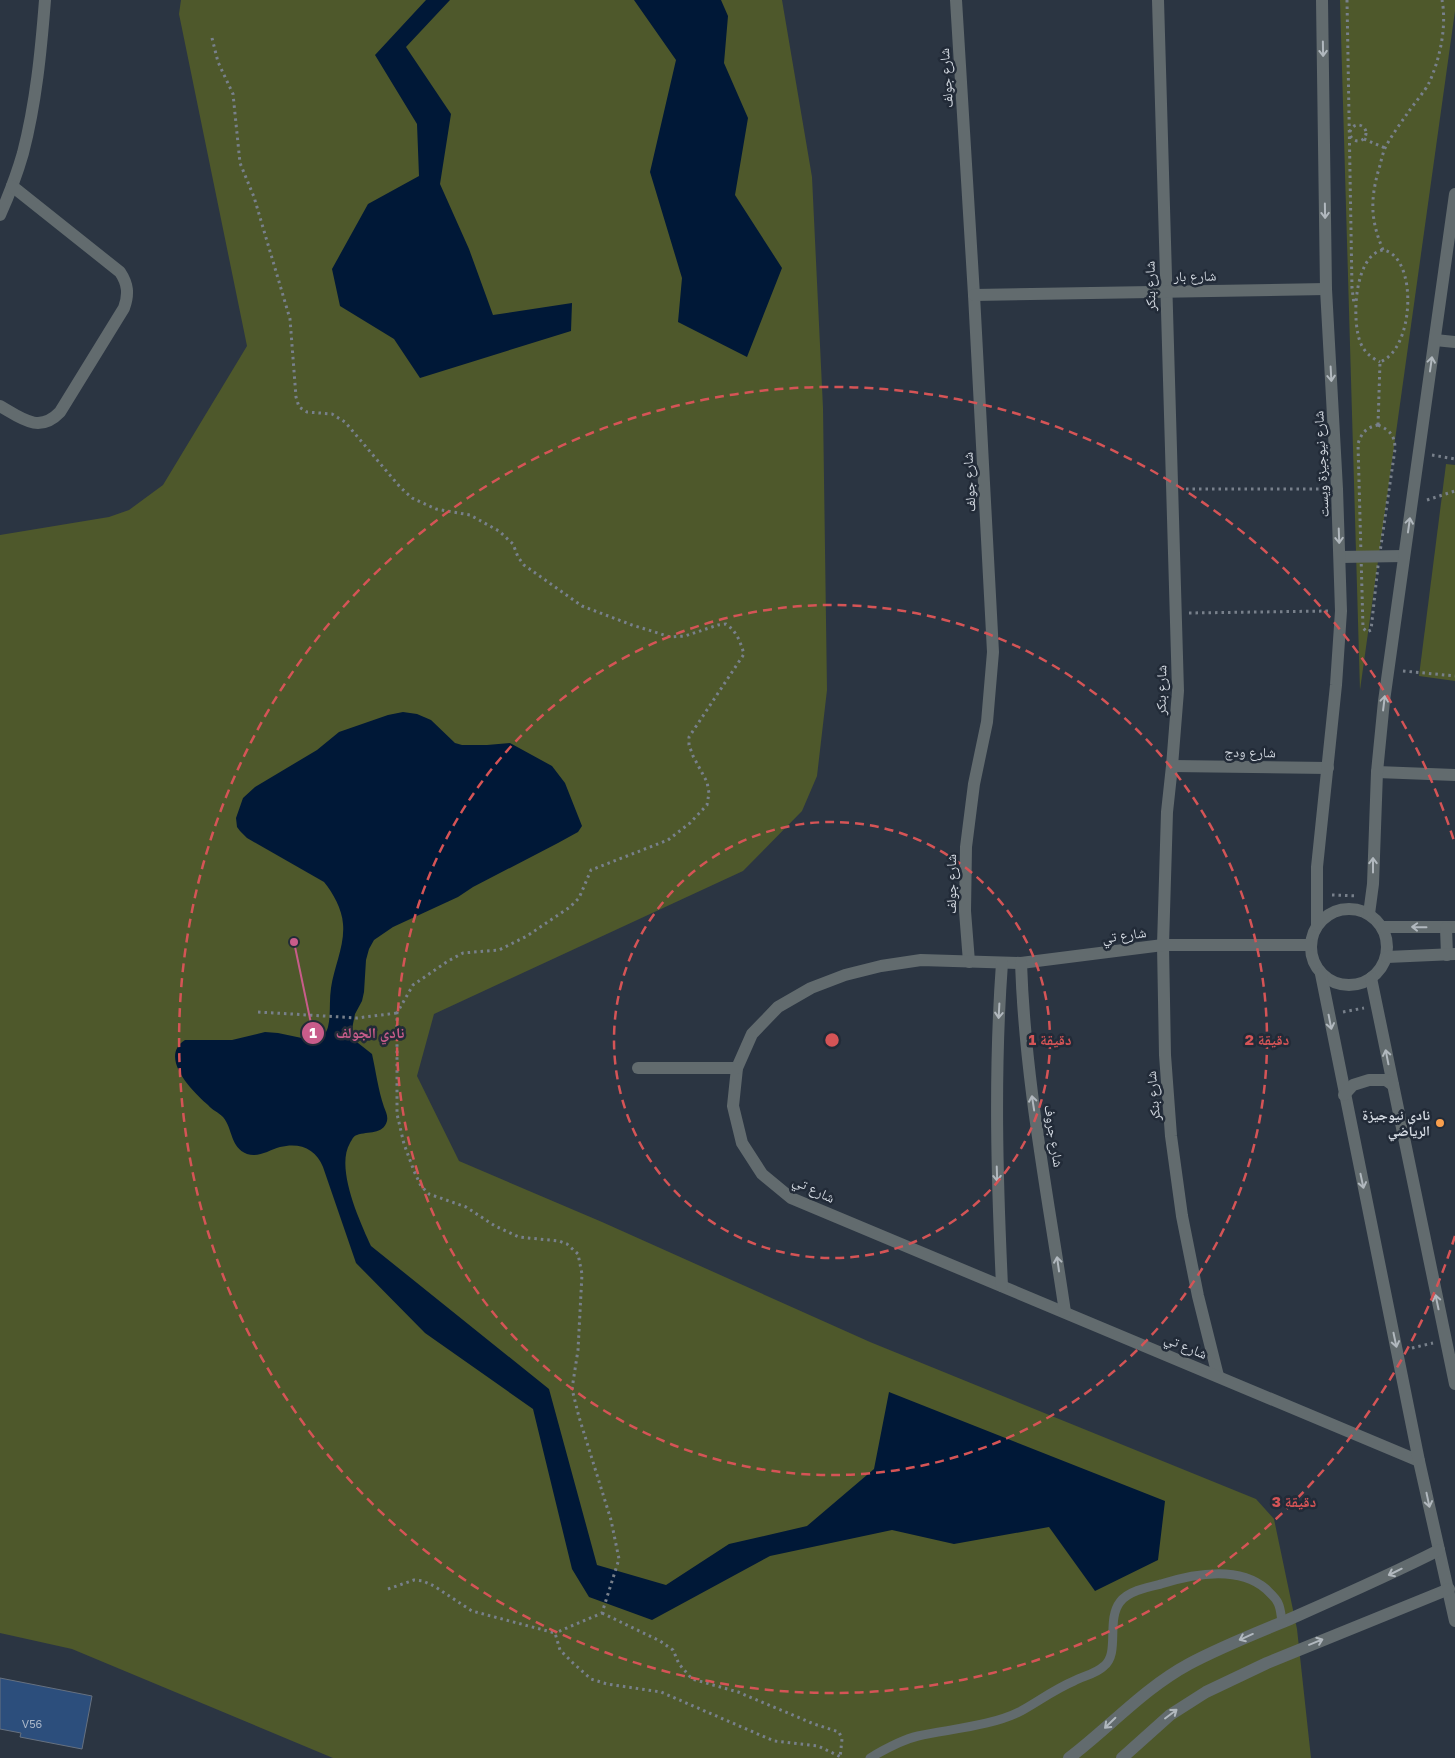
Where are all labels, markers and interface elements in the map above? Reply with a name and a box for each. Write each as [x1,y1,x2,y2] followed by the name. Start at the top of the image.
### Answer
[1318,40,1328,56] one-way arrow
[935,47,958,109] street label: شارع جولف
[1320,202,1330,219] one-way arrow
[1141,261,1160,312] street label: شارع بنكر
[1172,267,1217,286] street label: شارع بار
[1427,356,1437,372] one-way arrow
[1326,365,1335,381] one-way arrow
[1309,410,1334,518] street label: شارع نيوجيزة ويست
[958,452,981,512] street label: شارع جولف
[1404,517,1414,533] one-way arrow
[1334,528,1344,544] one-way arrow
[1152,665,1171,716] street label: شارع بنكر
[1379,696,1389,712] one-way arrow
[1224,743,1276,762] street label: شارع ودج
[942,854,961,914] street label: شارع جولف
[1368,857,1378,874] one-way arrow
[1101,923,1148,950] street label: شارع تي
[1411,923,1427,932] one-way arrow
[994,1003,1003,1019] one-way arrow
[1326,1014,1336,1030] one-way arrow
[301,1018,414,1048] callout: نادي الجولف
[309,1023,317,1041] text: 1
[336,1023,404,1045] text: نادي الجولف
[1029,1030,1072,1048] text: 1 دقيقة
[1245,1030,1289,1048] text: 2 دقيقة
[823,1031,841,1049] centre of rings
[1382,1049,1392,1065] one-way arrow
[1142,1070,1165,1123] street label: شارع بنكر
[1028,1096,1038,1112] one-way arrow
[1039,1103,1068,1169] street label: شارع جروف
[1362,1106,1430,1142] place label: نادي نيوجيزة الرياضي
[1434,1117,1446,1129] marker: نادي نيوجيزة الرياضي
[992,1166,1001,1182] one-way arrow
[789,1171,838,1209] street label: شارع تي
[1358,1173,1367,1189] one-way arrow
[1053,1256,1063,1272] one-way arrow
[1432,1294,1442,1310] one-way arrow
[1161,1329,1210,1365] street label: شارع تي
[1391,1332,1400,1348] one-way arrow
[1423,1491,1433,1507] one-way arrow
[1272,1492,1316,1510] text: 3 دقيقة
[1388,1568,1403,1577] one-way arrow
[1239,1633,1254,1643] one-way arrow
[1308,1637,1323,1646] one-way arrow
[1164,1709,1177,1720] one-way arrow
[22,1717,43,1730] house number: V56
[1103,1717,1116,1729] one-way arrow

